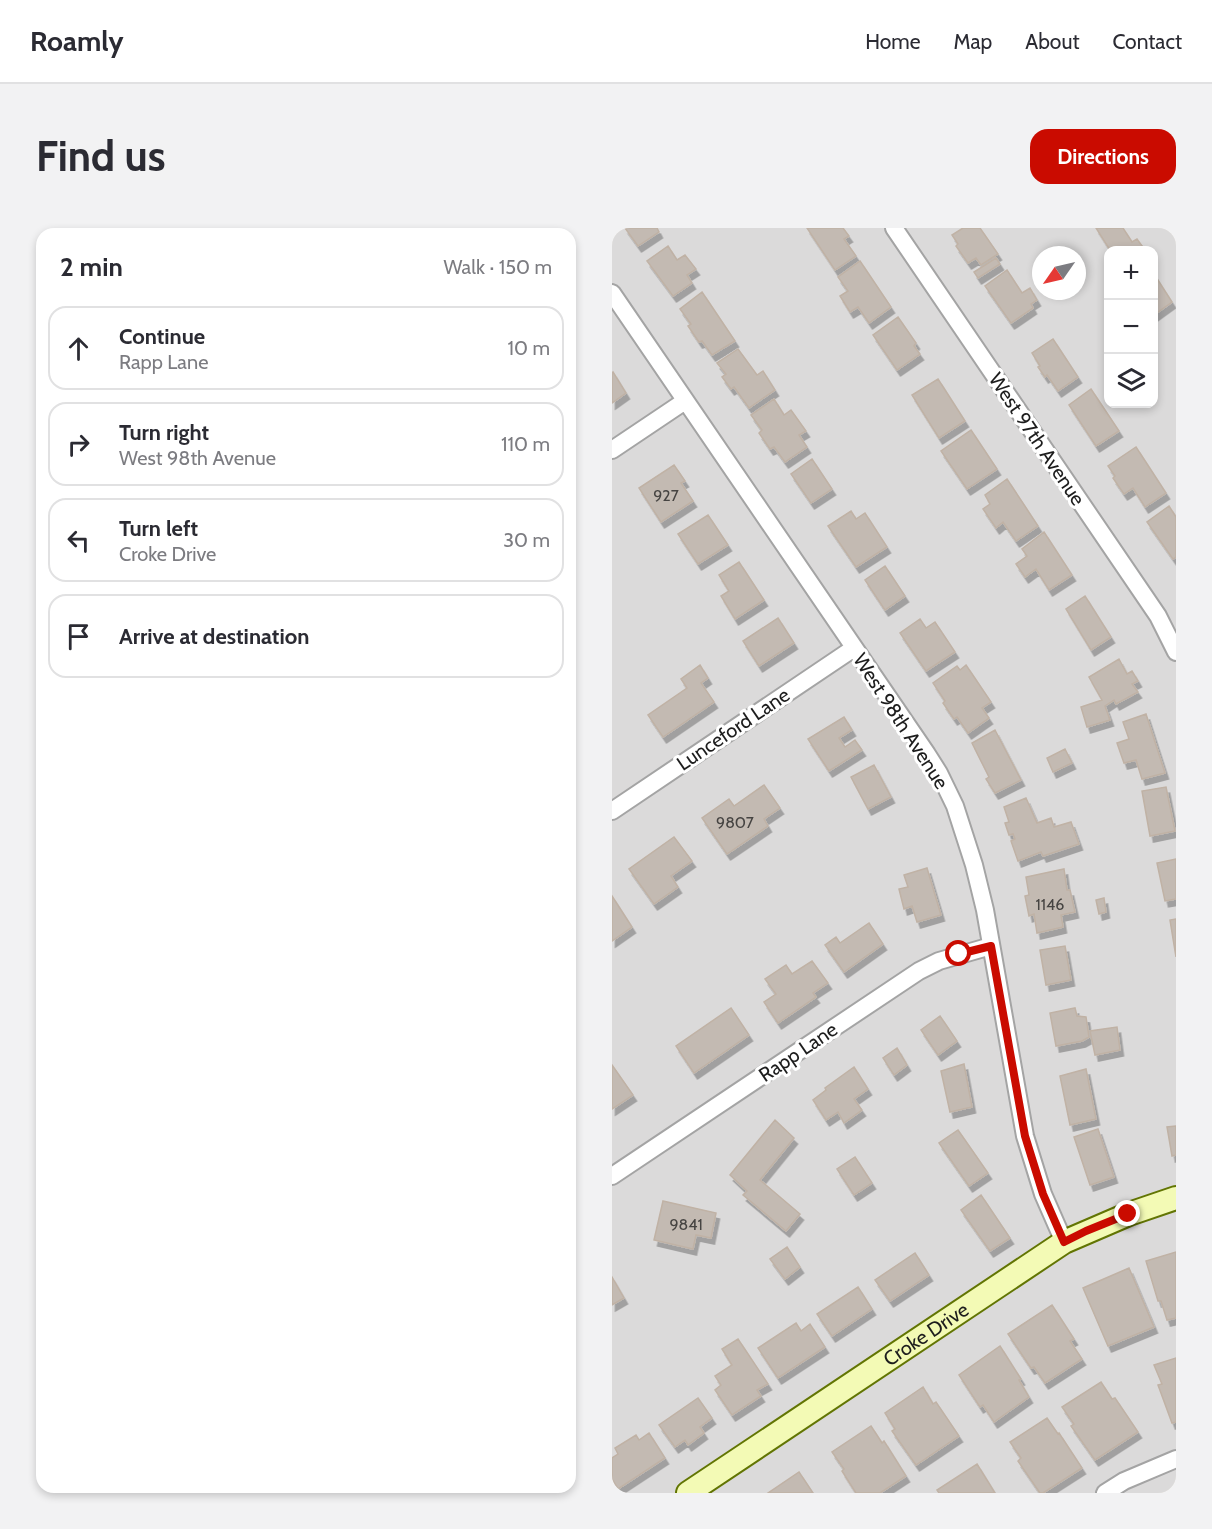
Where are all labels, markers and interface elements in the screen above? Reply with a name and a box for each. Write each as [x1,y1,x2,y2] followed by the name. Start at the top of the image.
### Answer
[30,24,124,58] text: Roamly
[865,29,921,54] text: Home
[954,29,992,54] text: Map
[1025,29,1079,54] text: About
[1112,29,1182,54] text: Contact
[1030,129,1176,184] button: Directions
[36,130,165,182] text: Find us
[1032,246,1086,300] north arrow
[1104,246,1158,408] map controls
[1104,246,1158,300] button: +
[60,251,123,283] text: 2 min
[444,255,552,279] text: Walk · 150 m
[1104,300,1158,354] button: −
[119,323,205,350] text: Continue
[62,332,95,365] icon: ahead
[507,336,550,360] text: 10 m
[119,350,208,374] text: Rapp Lane
[1104,354,1158,408] button: layers
[984,368,1090,510] street label: West 97th Avenue
[119,419,209,446] text: Turn right
[62,428,95,461] icon: right
[501,432,550,456] text: 110 m
[119,446,276,470] text: West 98th Avenue
[653,486,679,505] house number: 927
[119,515,198,542] text: Turn left
[62,524,95,557] icon: left
[503,528,550,552] text: 30 m
[119,542,216,566] text: Croke Drive
[62,620,95,653] icon: arrive
[119,623,309,650] text: Arrive at destination
[848,649,954,793] street label: West 98th Avenue
[672,682,794,776] street label: Lunceford Lane
[716,813,754,832] house number: 9807
[1036,895,1064,914] house number: 1146
[945,940,971,966] route start
[754,1017,842,1087] street label: Rapp Lane
[1114,1200,1140,1226] route end
[669,1215,703,1234] house number: 9841
[879,1297,973,1371] street label: Croke Drive

